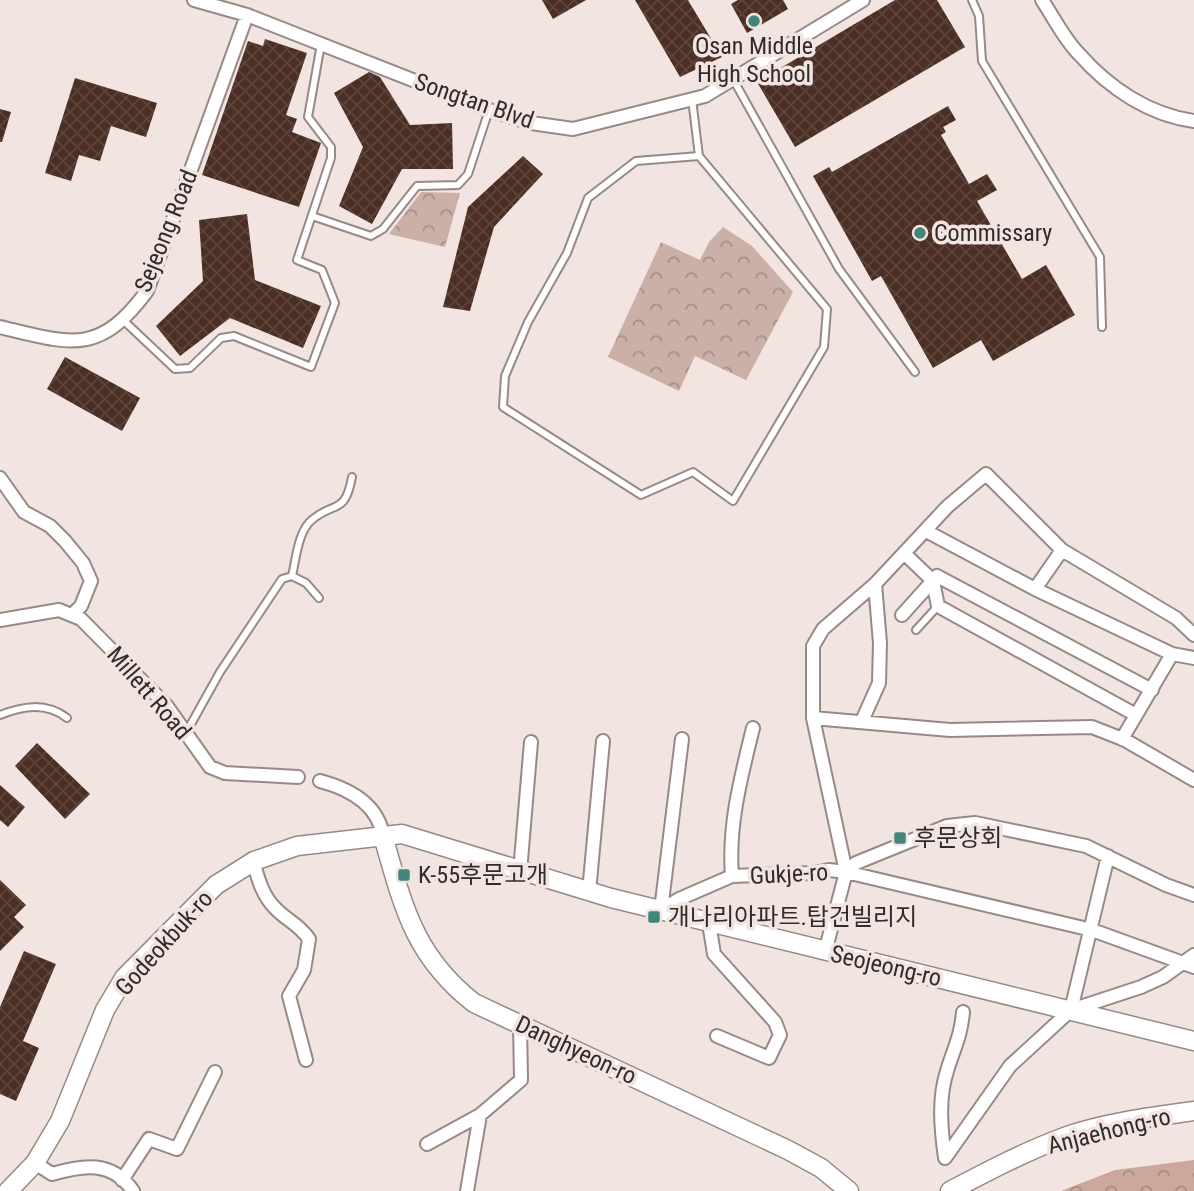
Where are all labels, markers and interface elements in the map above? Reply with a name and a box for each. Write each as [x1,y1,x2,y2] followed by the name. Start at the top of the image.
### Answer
[746,13,762,29] marker: Osan Middle High School
[695,32,813,88] place label: Osan Middle High School
[411,68,537,134] street label: Songtan Blvd
[129,166,203,296] street label: Sejeong Road
[934,219,1052,247] place label: Commissary
[912,225,928,241] marker: Commissary
[101,641,197,745] street label: Millett Road
[914,824,1002,852] place label: 후문상회
[892,830,908,846] marker: 후문상회
[749,858,829,890] street label: Gukje-ro
[418,861,548,889] place label: K-55후문고개
[396,867,412,883] marker: K-55후문고개
[110,885,218,1001] street label: Godeokbuk-ro
[668,903,917,931] place label: 개나리아파트.탑건빌리지
[646,909,662,925] marker: 개나리아파트.탑건빌리지
[828,940,944,992] street label: Seojeong-ro
[511,1010,641,1090] street label: Danghyeon-ro
[1045,1102,1173,1160] street label: Anjaehong-ro

